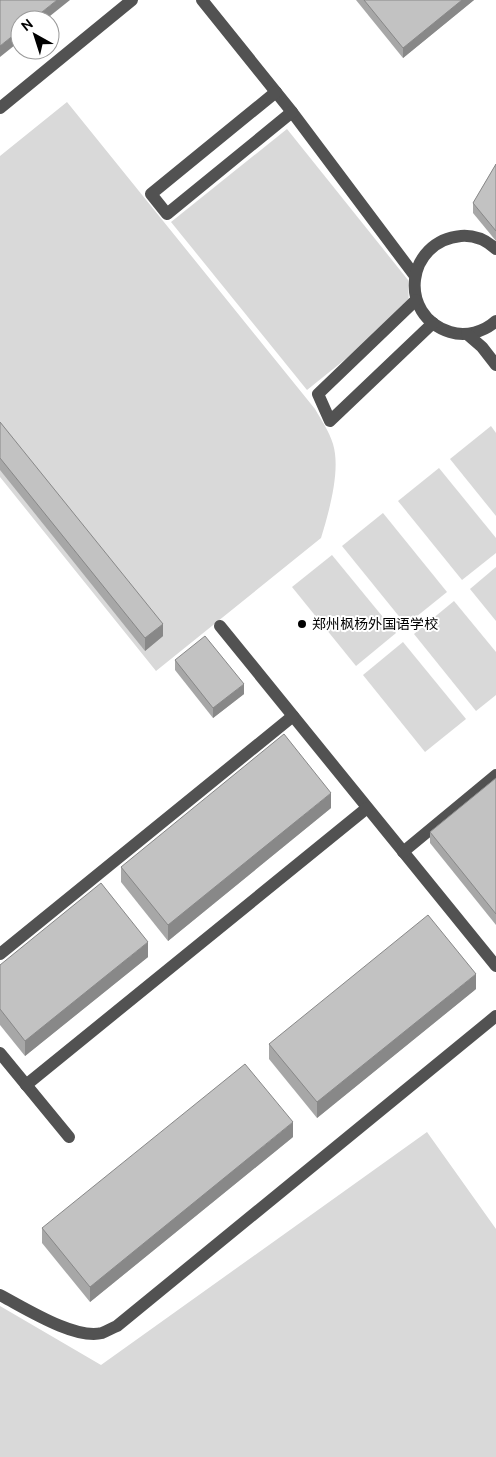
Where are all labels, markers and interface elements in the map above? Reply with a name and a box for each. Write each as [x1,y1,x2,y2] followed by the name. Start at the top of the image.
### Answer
[10,10,60,60] north arrow
[18,15,36,34] text: N
[312,616,438,632] place label: 郑州枫杨外国语学校
[296,618,308,630] marker: 郑州枫杨外国语学校

